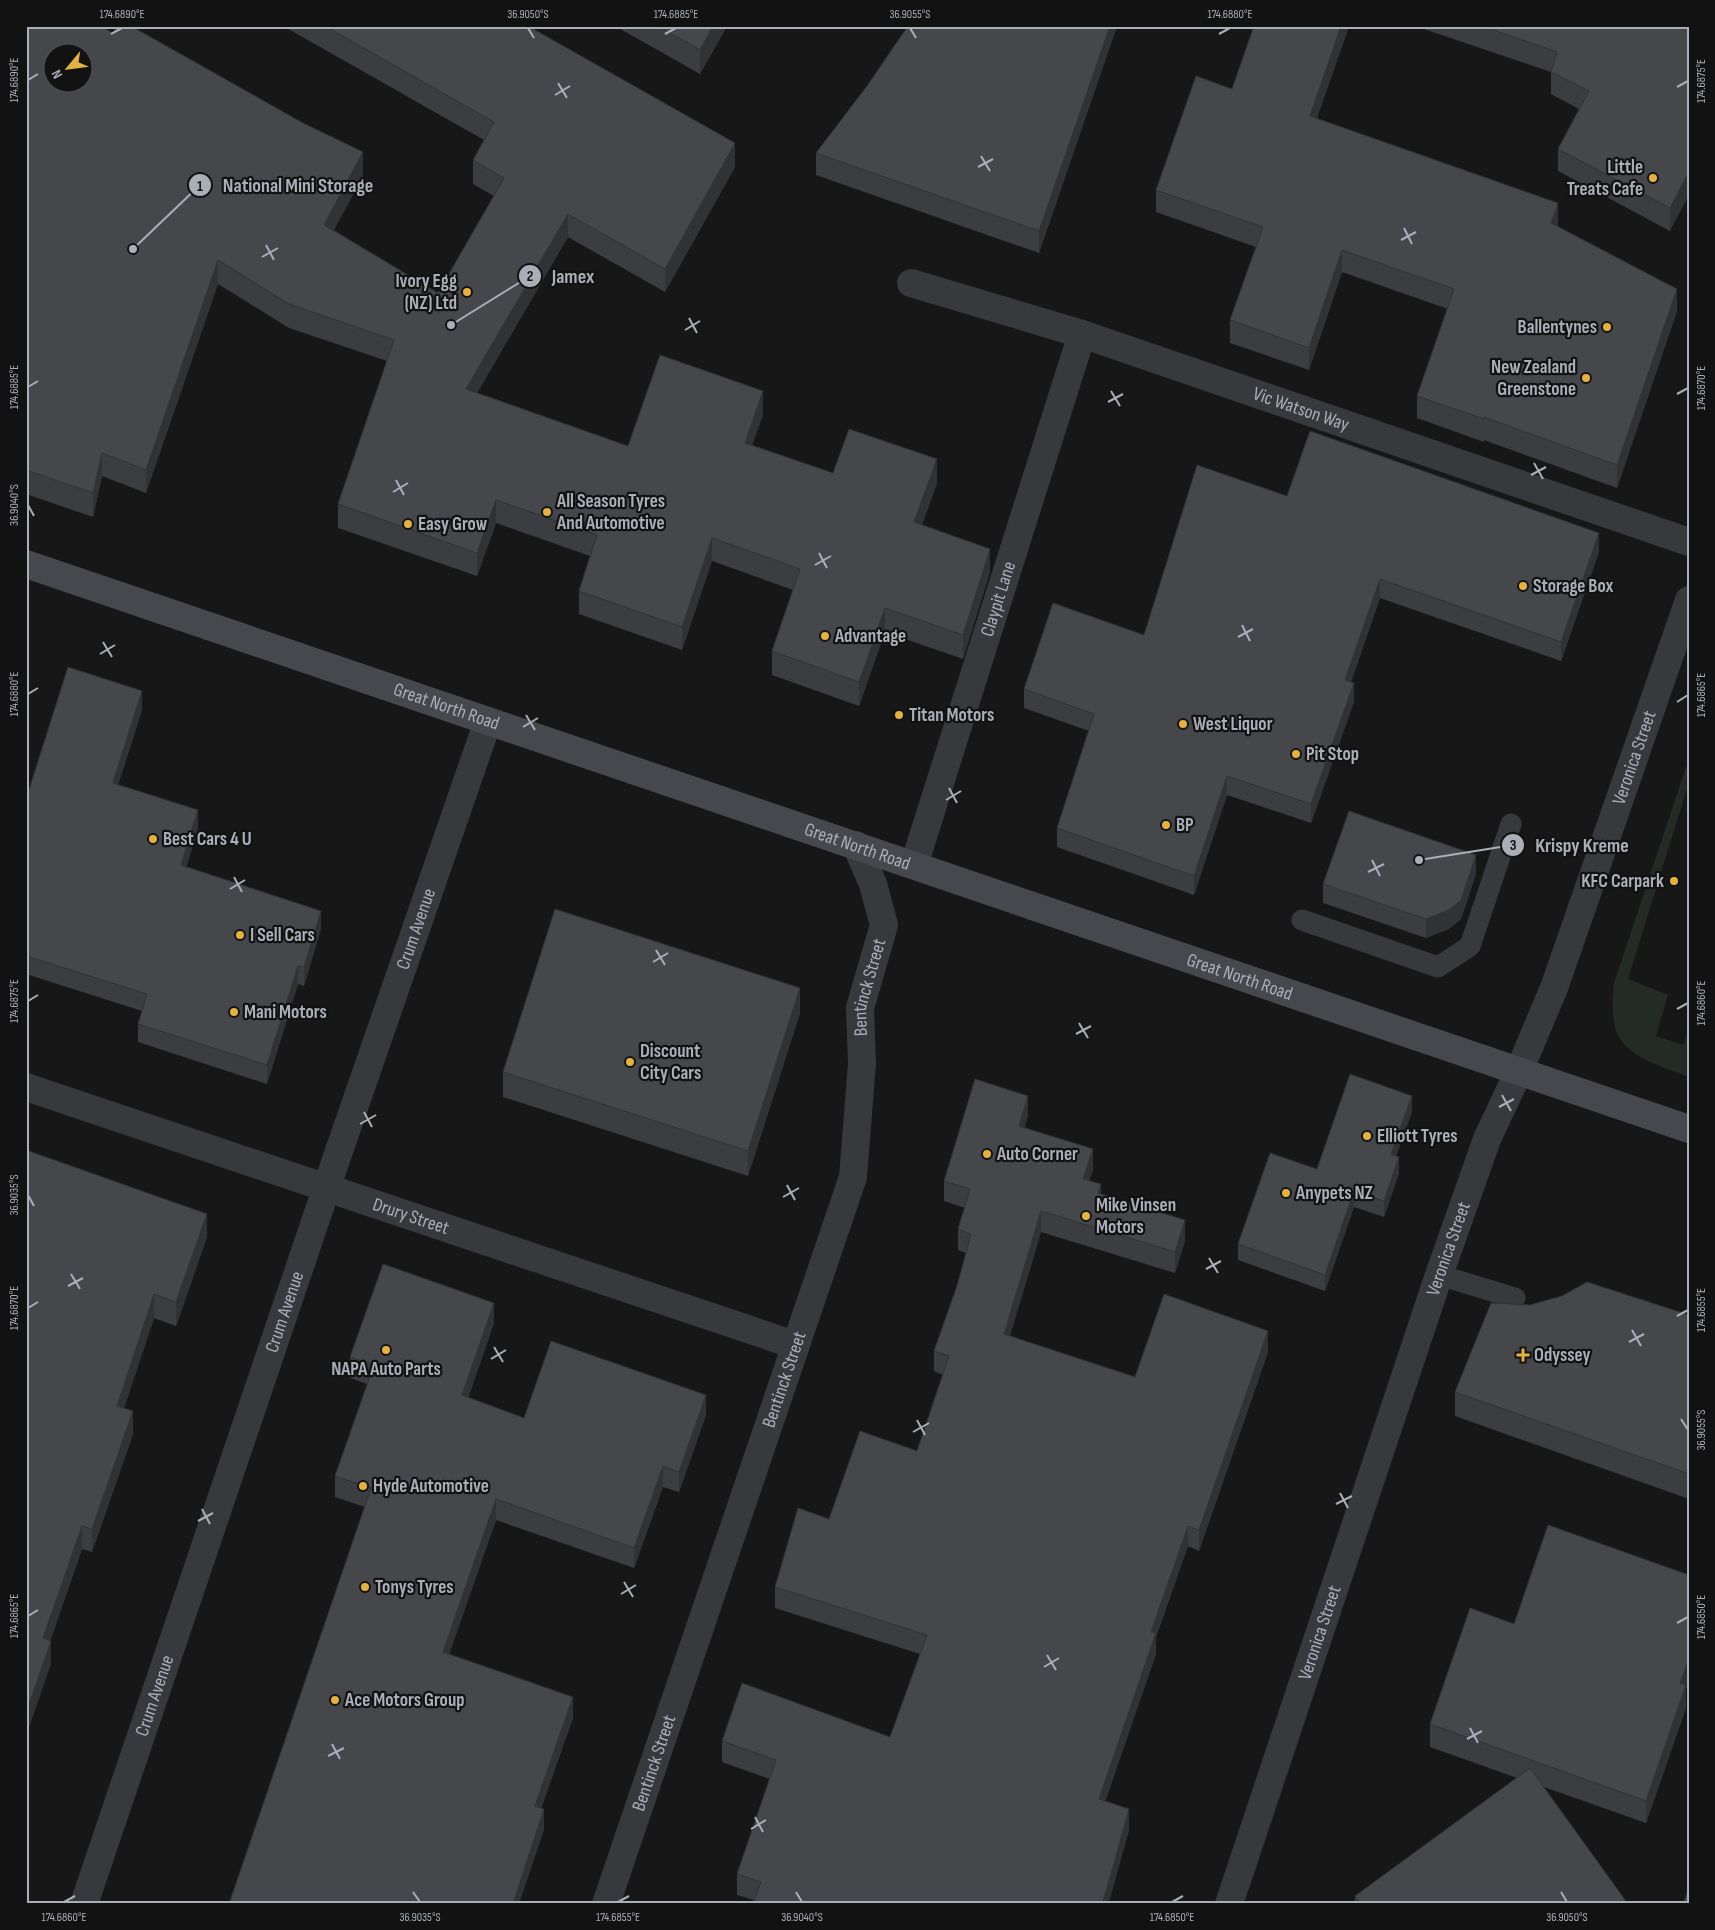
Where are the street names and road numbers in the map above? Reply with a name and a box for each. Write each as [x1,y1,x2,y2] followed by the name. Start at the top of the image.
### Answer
[1250,382,1353,436] street label: Vic Watson Way
[975,558,1021,639] street label: Claypit Lane
[391,678,503,735] street label: Great North Road
[1607,707,1661,808] street label: Veronica Street
[801,818,913,875] street label: Great North Road
[391,885,441,973] street label: Crum Avenue
[848,936,891,1037] street label: Bentinck Street
[1184,948,1296,1005] street label: Great North Road
[370,1193,452,1240] street label: Drury Street
[1421,1198,1476,1299] street label: Veronica Street
[260,1268,309,1356] street label: Crum Avenue
[757,1328,811,1430] street label: Bentinck Street
[1293,1582,1346,1683] street label: Veronica Street
[130,1652,179,1739] street label: Crum Avenue
[627,1712,681,1814] street label: Bentinck Street

